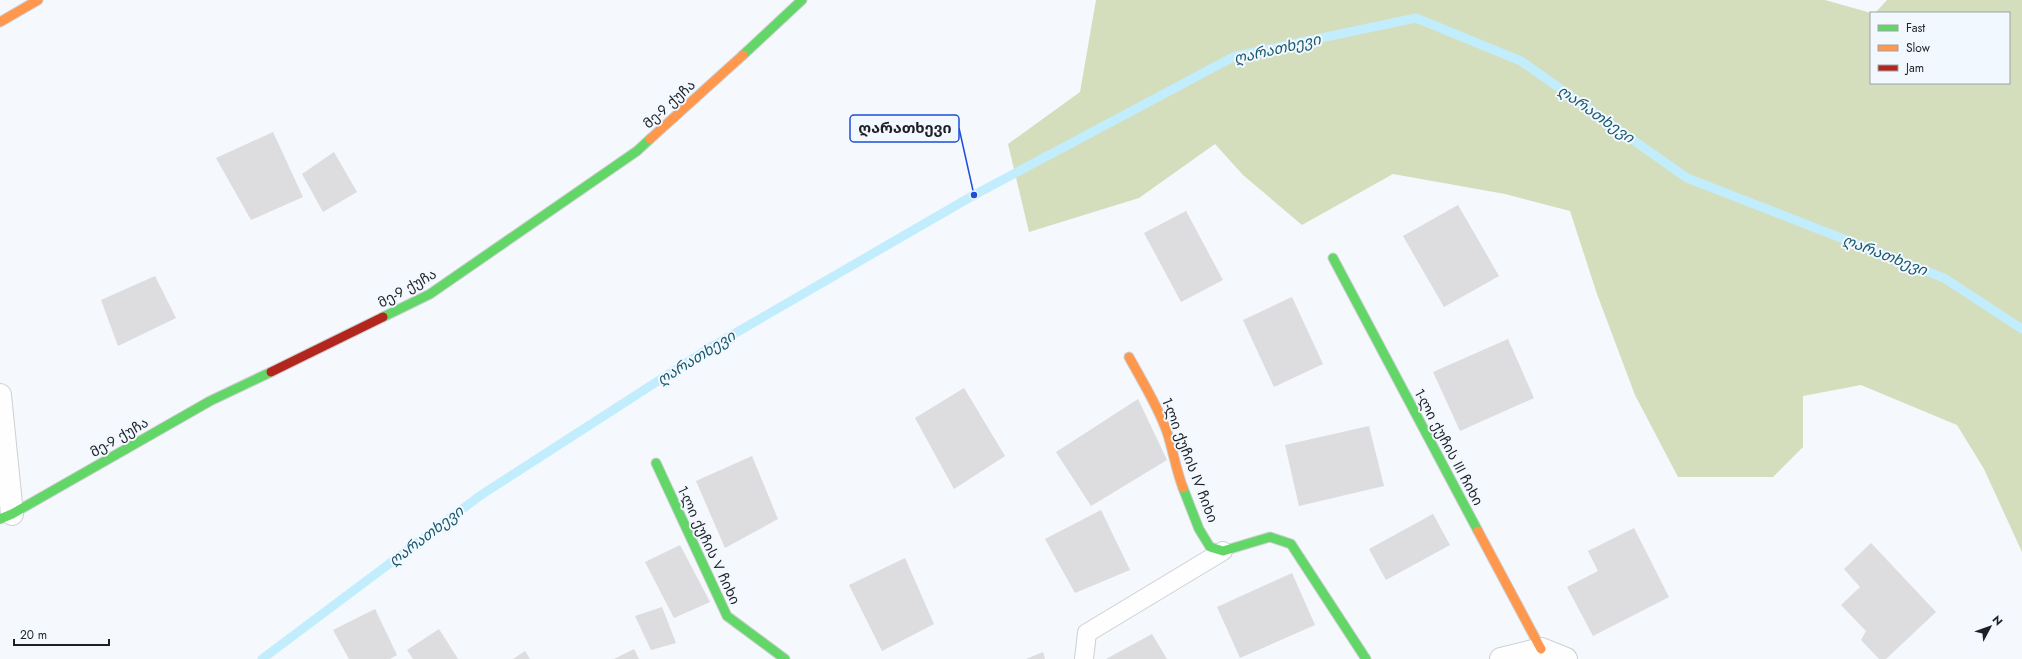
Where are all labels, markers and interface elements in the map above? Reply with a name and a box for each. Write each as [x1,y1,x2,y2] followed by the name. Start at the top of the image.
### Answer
[1870,12,2010,84] legend
[1906,19,1925,37] text: Fast
[1231,28,1324,70] water label: ღარათხევი
[1906,39,1931,57] text: Slow
[1904,59,1924,77] text: Jam
[638,75,700,133] street label: მე-9 ქუჩა
[1553,80,1640,149] water label: ღარათხევი
[850,115,959,142] callout: ღარათხევი
[858,117,952,139] text: ღარათხევი
[1840,229,1932,282] water label: ღარათხევი
[374,264,440,312] street label: მე-9 ქუჩა
[653,324,741,391] water label: ღარათხევი
[1410,385,1488,509] street label: 1-ლი ქუჩის III ჩიხი
[1157,395,1223,525] street label: 1-ლი ქუჩის IV ჩიხი
[86,412,152,462] street label: მე-9 ქუჩა
[673,482,745,608] street label: 1-ლი ქუჩის V ჩიხი
[384,500,469,571] water label: ღარათხევი
[1970,607,2010,647] north arrow
[1989,612,2006,629] text: N
[14,621,109,647] scale bar
[20,626,47,644] text: 20 m

